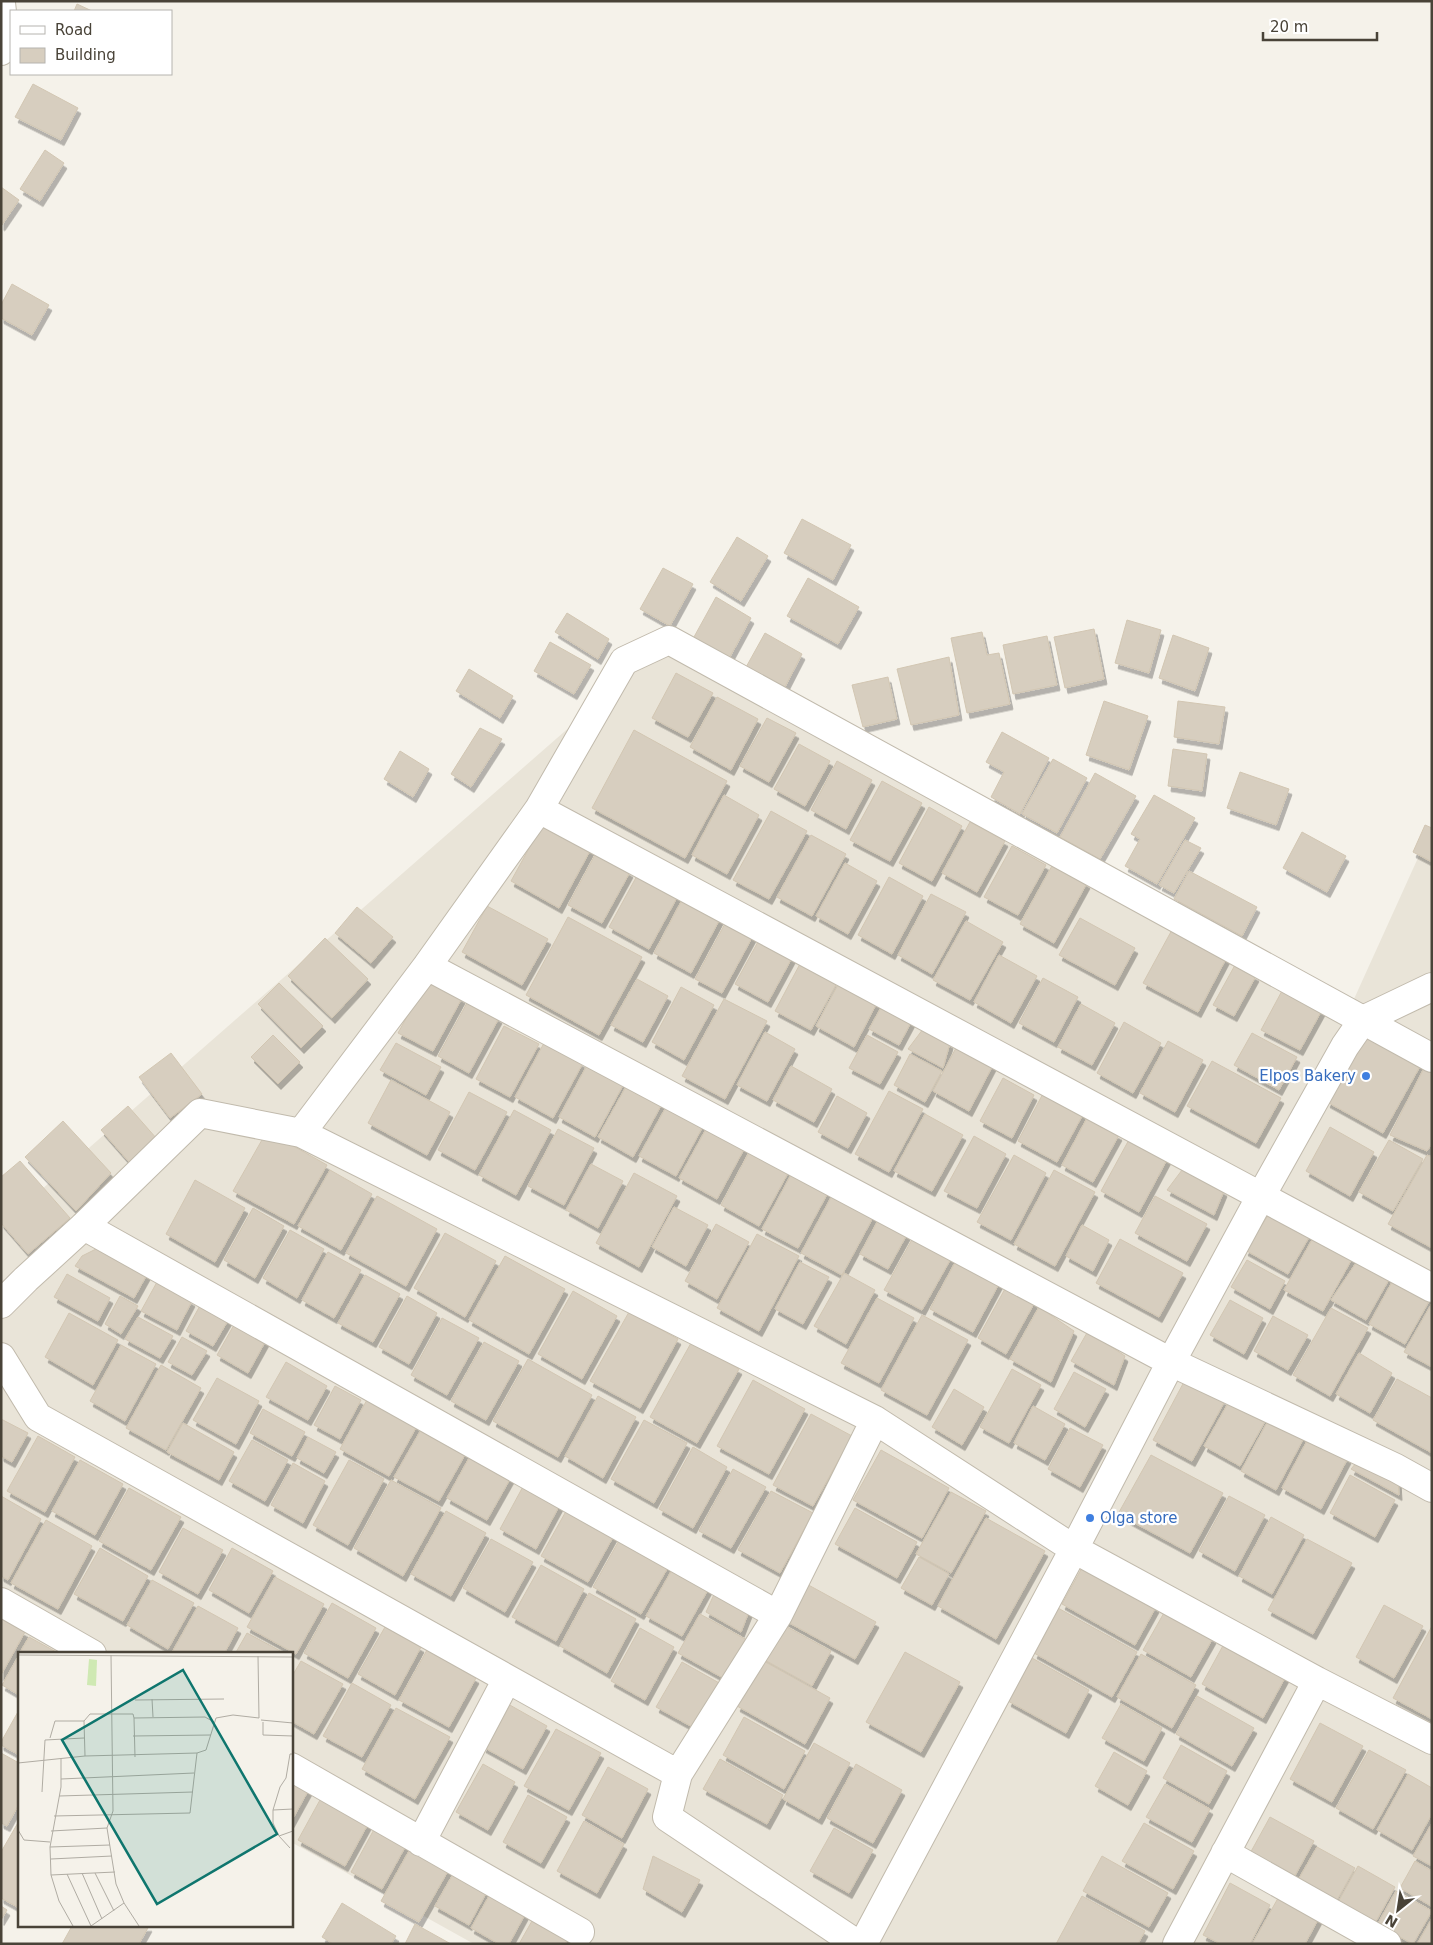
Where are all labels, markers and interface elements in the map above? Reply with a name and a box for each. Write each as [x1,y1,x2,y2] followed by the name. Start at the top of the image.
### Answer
[10,10,172,75] legend
[1263,10,1377,42] scale bar
[1270,18,1308,36] text: 20 m
[55,21,93,39] text: Road
[55,46,116,64] text: Building
[1259,1067,1356,1085] place label: Elpos Bakery
[1360,1070,1372,1082] marker: Elpos Bakery
[1100,1509,1177,1527] place label: Olga store
[1084,1512,1096,1524] marker: Olga store
[18,1652,292,1928] inset map
[1373,1885,1423,1935] north arrow
[1382,1911,1401,1931] text: N

